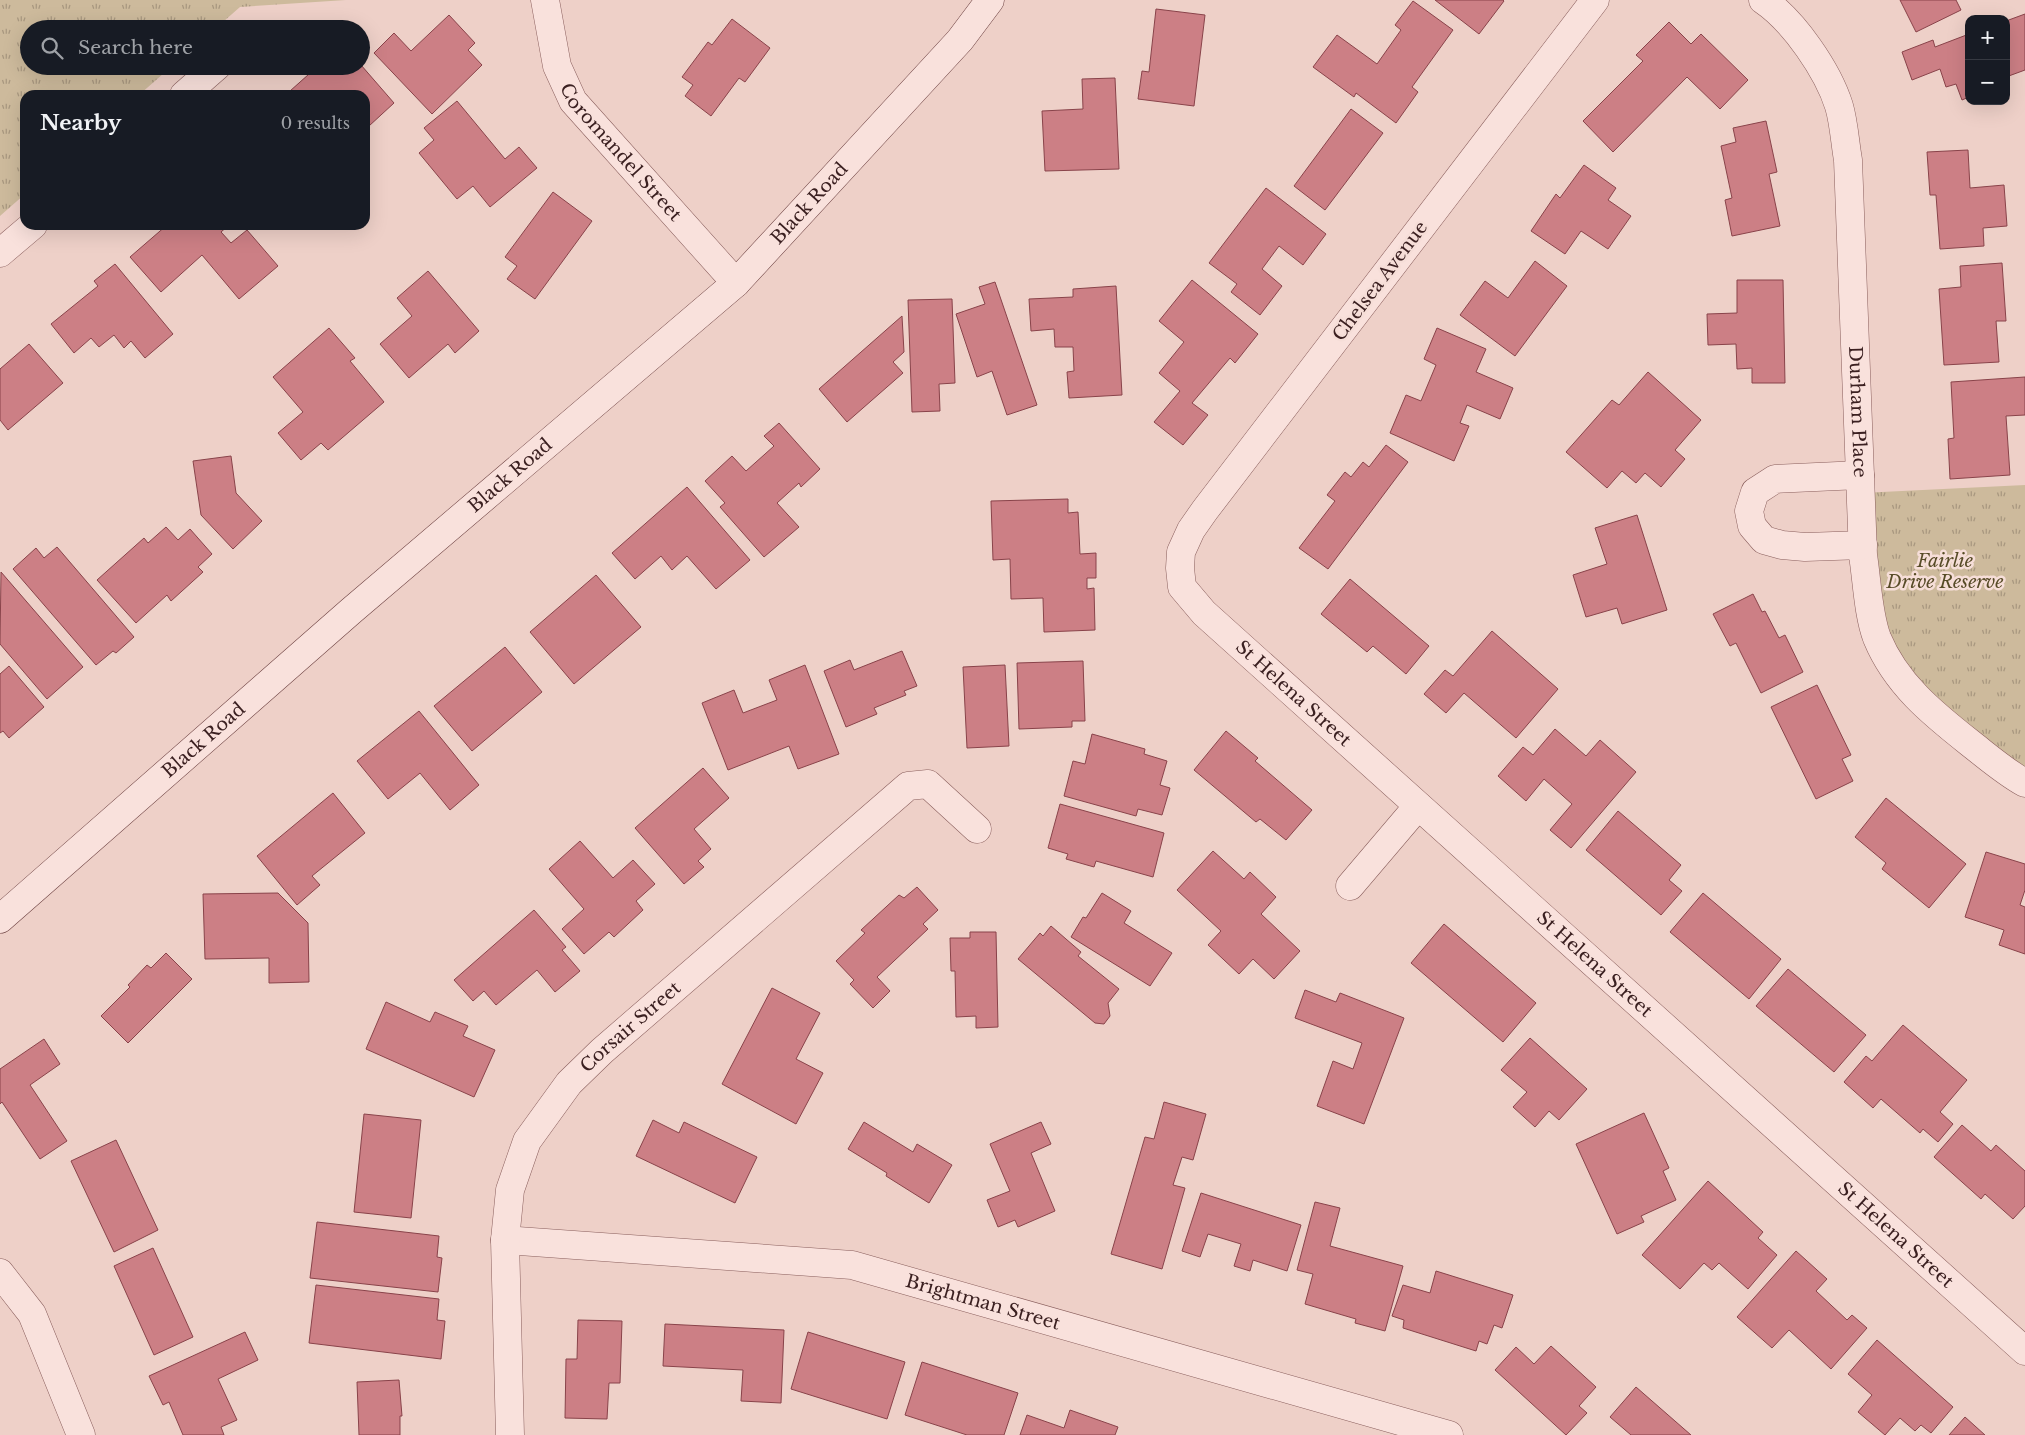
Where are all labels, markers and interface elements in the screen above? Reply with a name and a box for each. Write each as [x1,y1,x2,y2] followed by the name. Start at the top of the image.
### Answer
[1965,15,2010,105] map controls
[1965,15,2010,60] button: +
[20,20,370,75] search box
[38,34,66,62] icon: search
[78,36,193,59] text: Search here
[1965,60,2010,105] button: −
[555,80,686,226] street label: Coromandel Street
[40,110,121,136] text: Nearby
[281,113,350,133] text: 0 results
[766,158,852,249] street label: Black Road
[1328,217,1432,345] street label: Chelsea Avenue
[1844,346,1871,478] street label: Durham Place
[464,434,557,517] street label: Black Road
[1886,550,2003,593] park label: Fairlie Drive Reserve
[1231,636,1356,751] street label: St Helena Street
[158,698,250,783] street label: Black Road
[1532,907,1657,1022] street label: St Helena Street
[576,977,685,1077] street label: Corsair Street
[1833,1177,1958,1293] street label: St Helena Street
[903,1270,1063,1335] street label: Brightman Street

